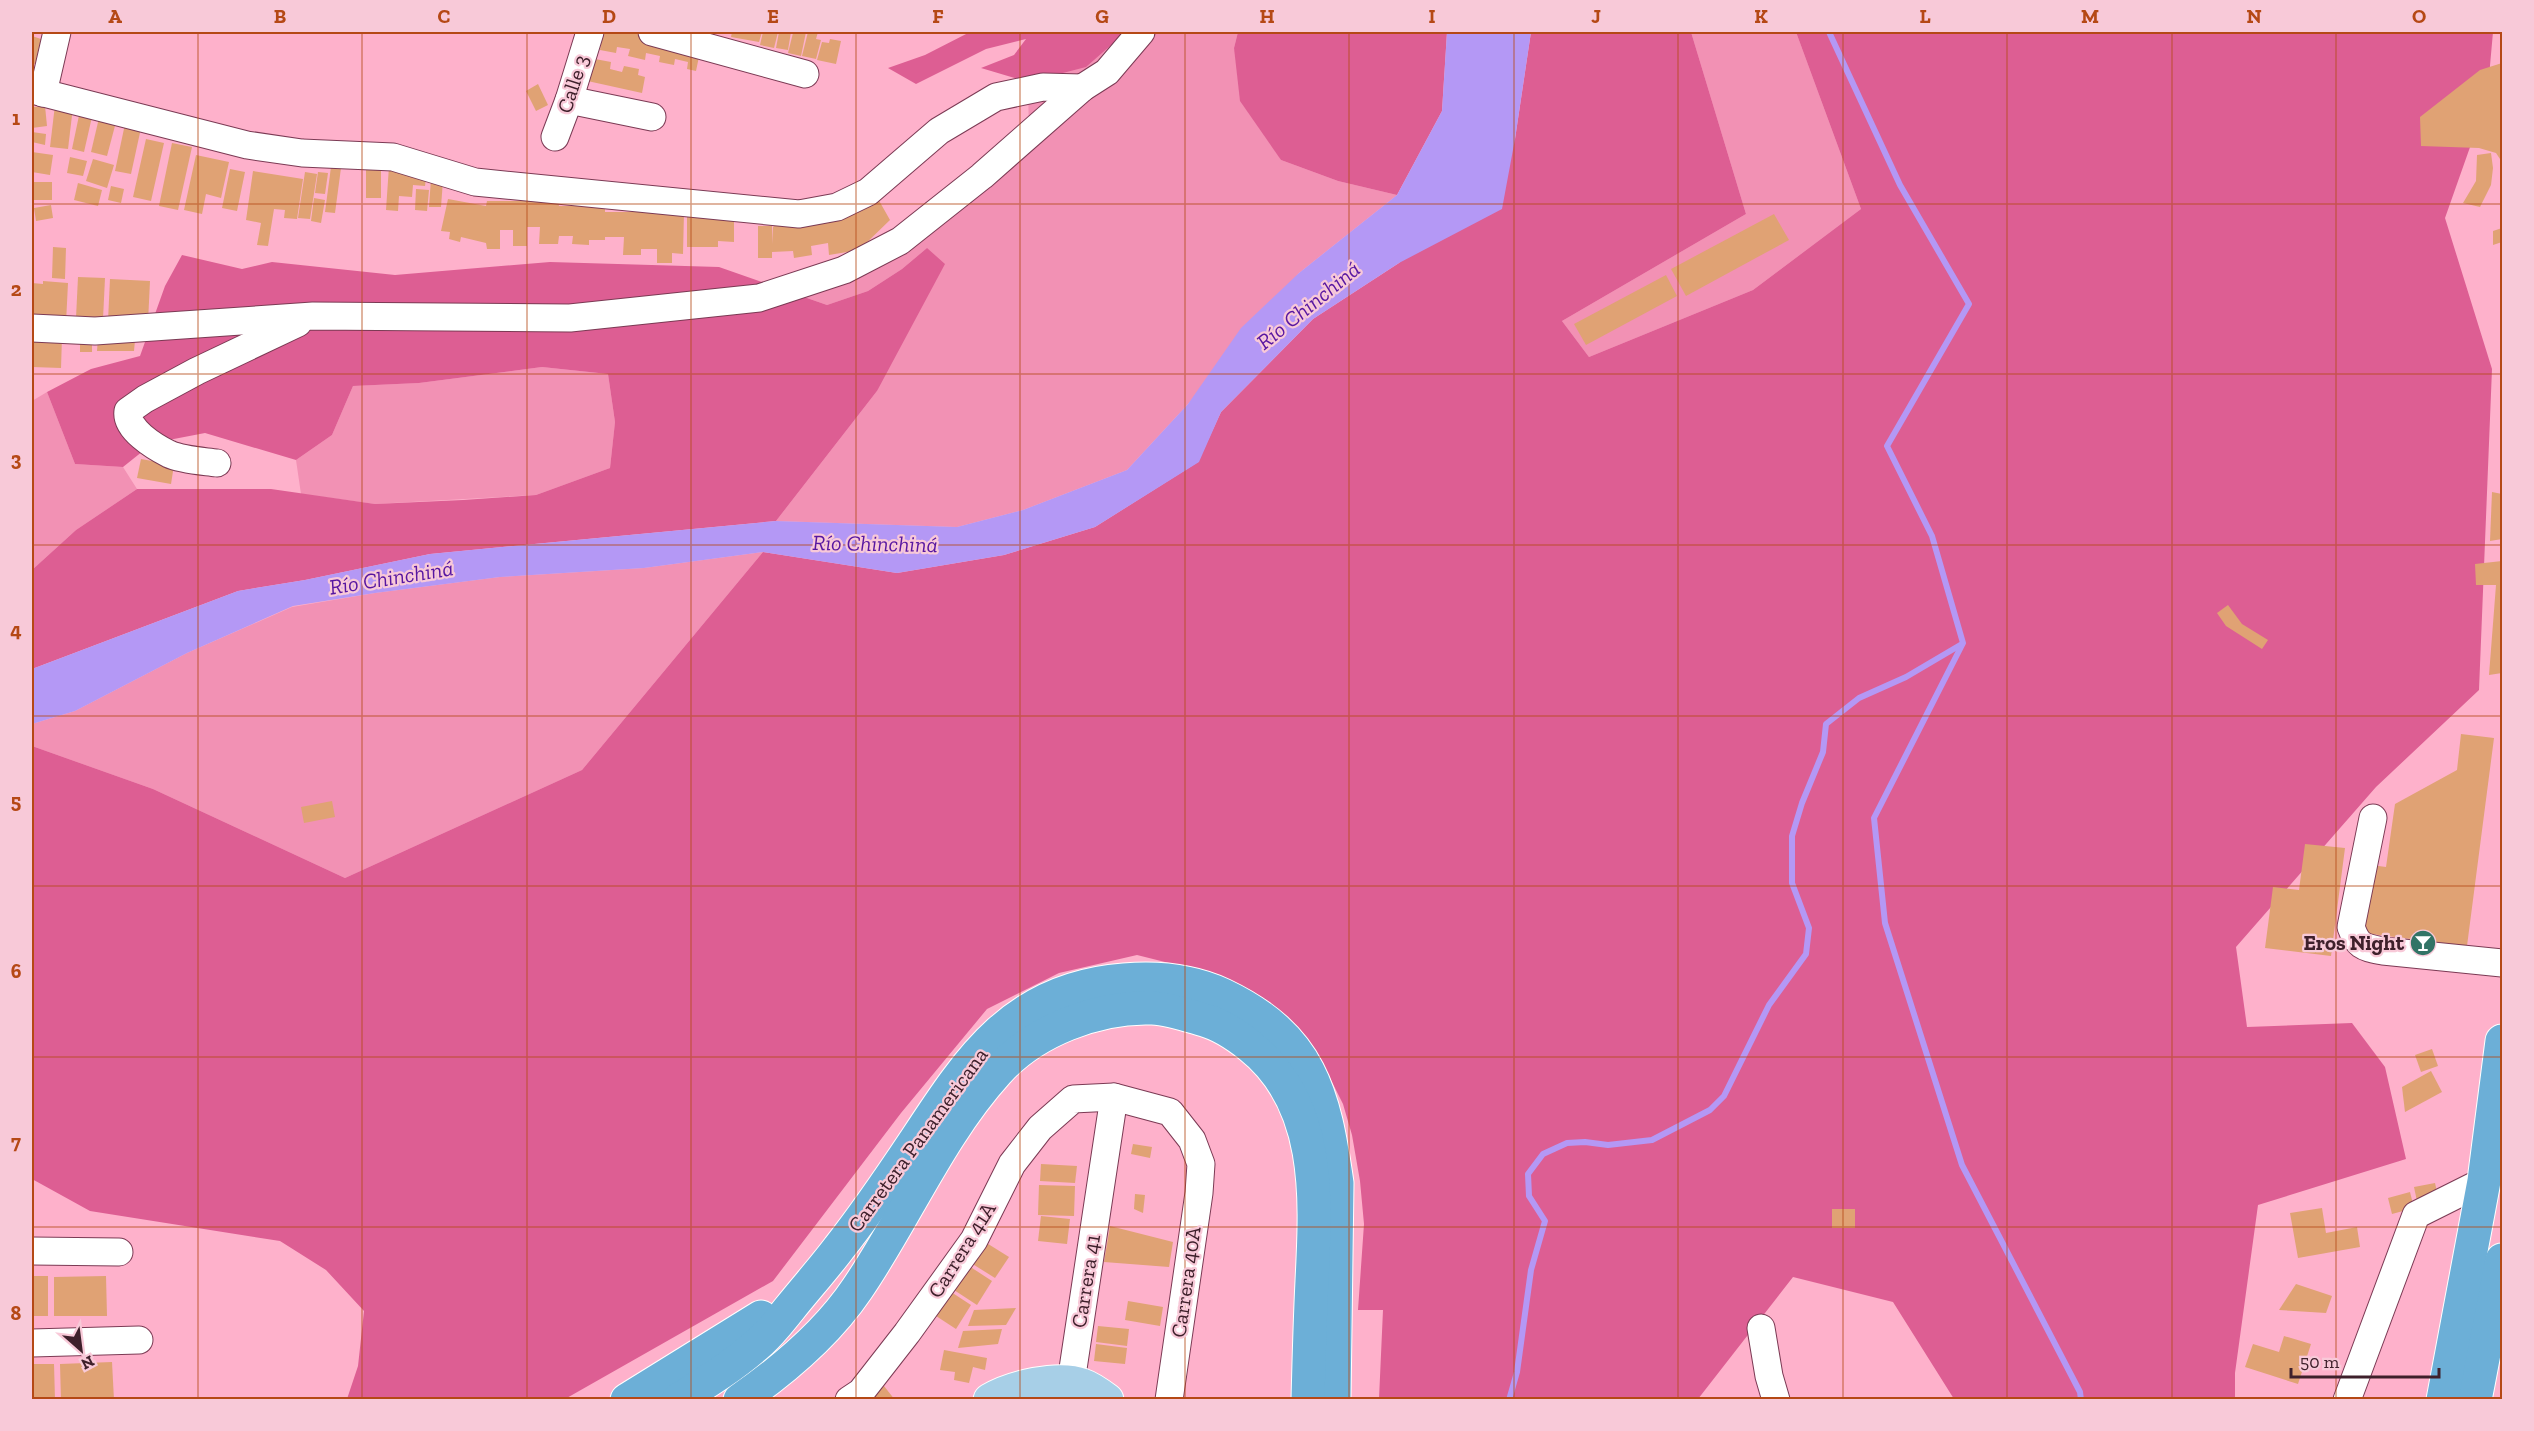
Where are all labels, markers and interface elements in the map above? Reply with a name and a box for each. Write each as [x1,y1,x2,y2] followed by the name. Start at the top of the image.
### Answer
[108,4,122,28] text: A
[274,4,286,28] text: B
[438,4,451,28] text: C
[602,4,616,28] text: D
[767,4,779,28] text: E
[932,4,944,28] text: F
[1095,4,1109,28] text: G
[1259,4,1275,28] text: H
[1428,4,1436,28] text: I
[1591,4,1601,28] text: J
[1754,4,1768,28] text: K
[1919,4,1931,28] text: L
[2081,4,2099,28] text: M
[2246,4,2262,28] text: N
[2412,4,2426,28] text: O
[551,52,594,116] street label: Calle 3
[12,106,20,130] text: 1
[1251,255,1365,355] water label: Río Chinchiná
[11,277,22,301] text: 2
[11,447,22,471] text: 3
[812,529,938,558] water label: Río Chinchiná
[327,554,455,601] water label: Río Chinchiná
[10,618,22,642] text: 4
[11,789,21,813] text: 5
[2408,928,2438,958] bar icon: Eros Night
[2303,930,2405,955] place label: Eros Night
[11,959,22,983] text: 6
[842,1043,993,1237] street label: Carretera Panamericana
[11,1130,21,1154] text: 7
[922,1197,1001,1302] street label: Carrera 41A
[1165,1224,1206,1339] street label: Carrera 40A
[1066,1232,1105,1329] street label: Carrera 41
[11,1301,22,1325] text: 8
[51,1320,111,1380] north arrow
[2291,1341,2440,1379] scale bar
[2300,1351,2340,1373] text: 50 m
[78,1352,98,1374] text: N

